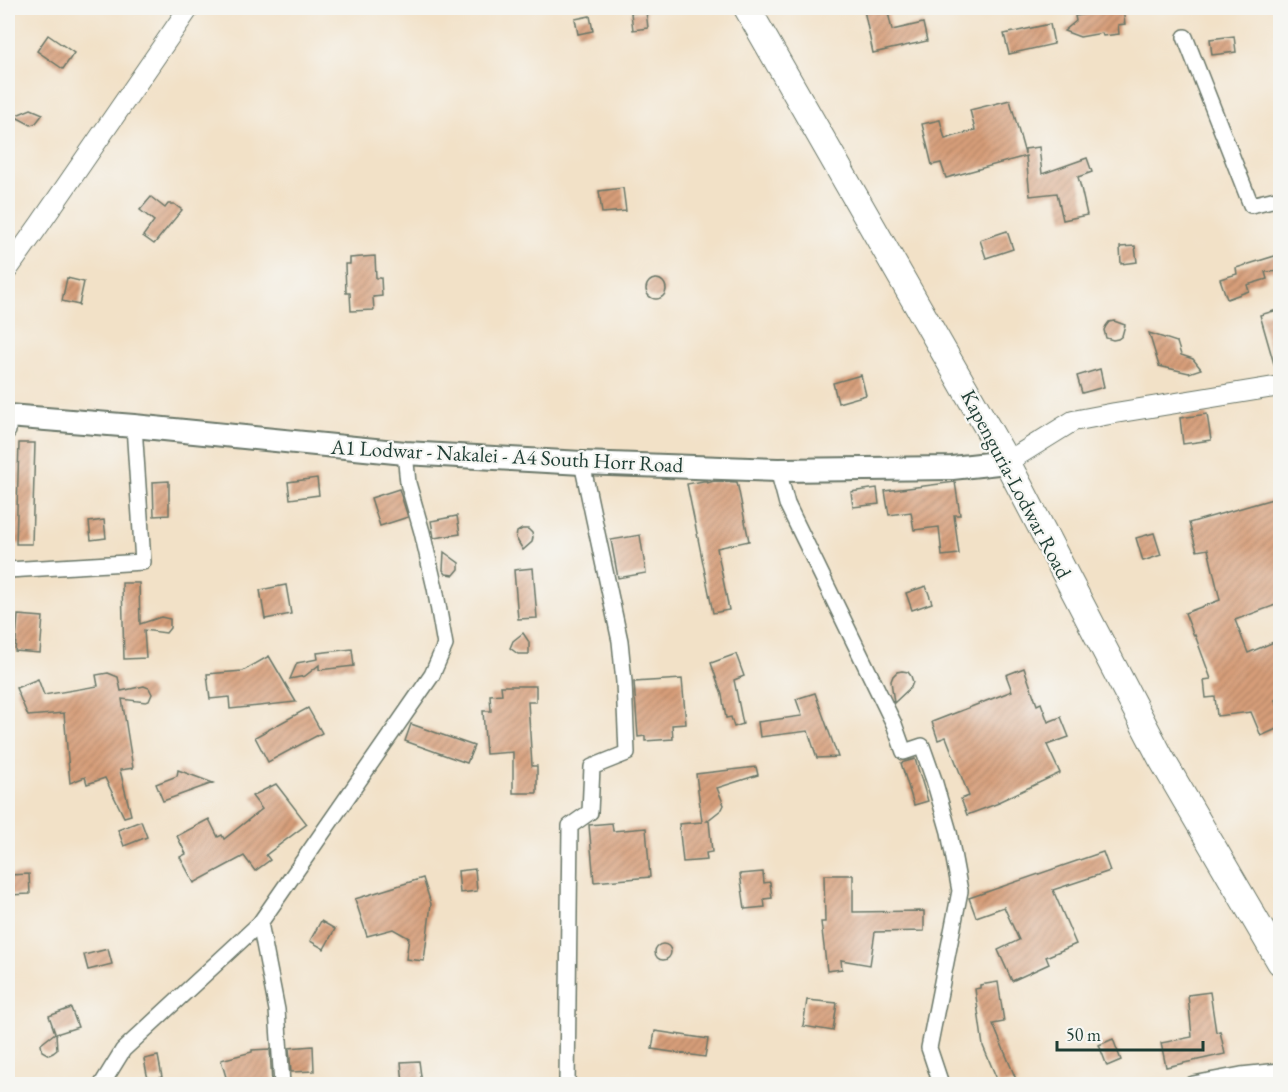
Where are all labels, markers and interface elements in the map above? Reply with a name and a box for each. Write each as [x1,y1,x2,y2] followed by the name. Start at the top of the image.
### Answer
[955,385,1078,583] street label: Kapenguria-Lodwar Road
[329,433,684,478] street label: A1 Lodwar - Nakalei - A4 South Horr Road
[1057,1014,1202,1052] scale bar
[1066,1023,1101,1046] text: 50 m

